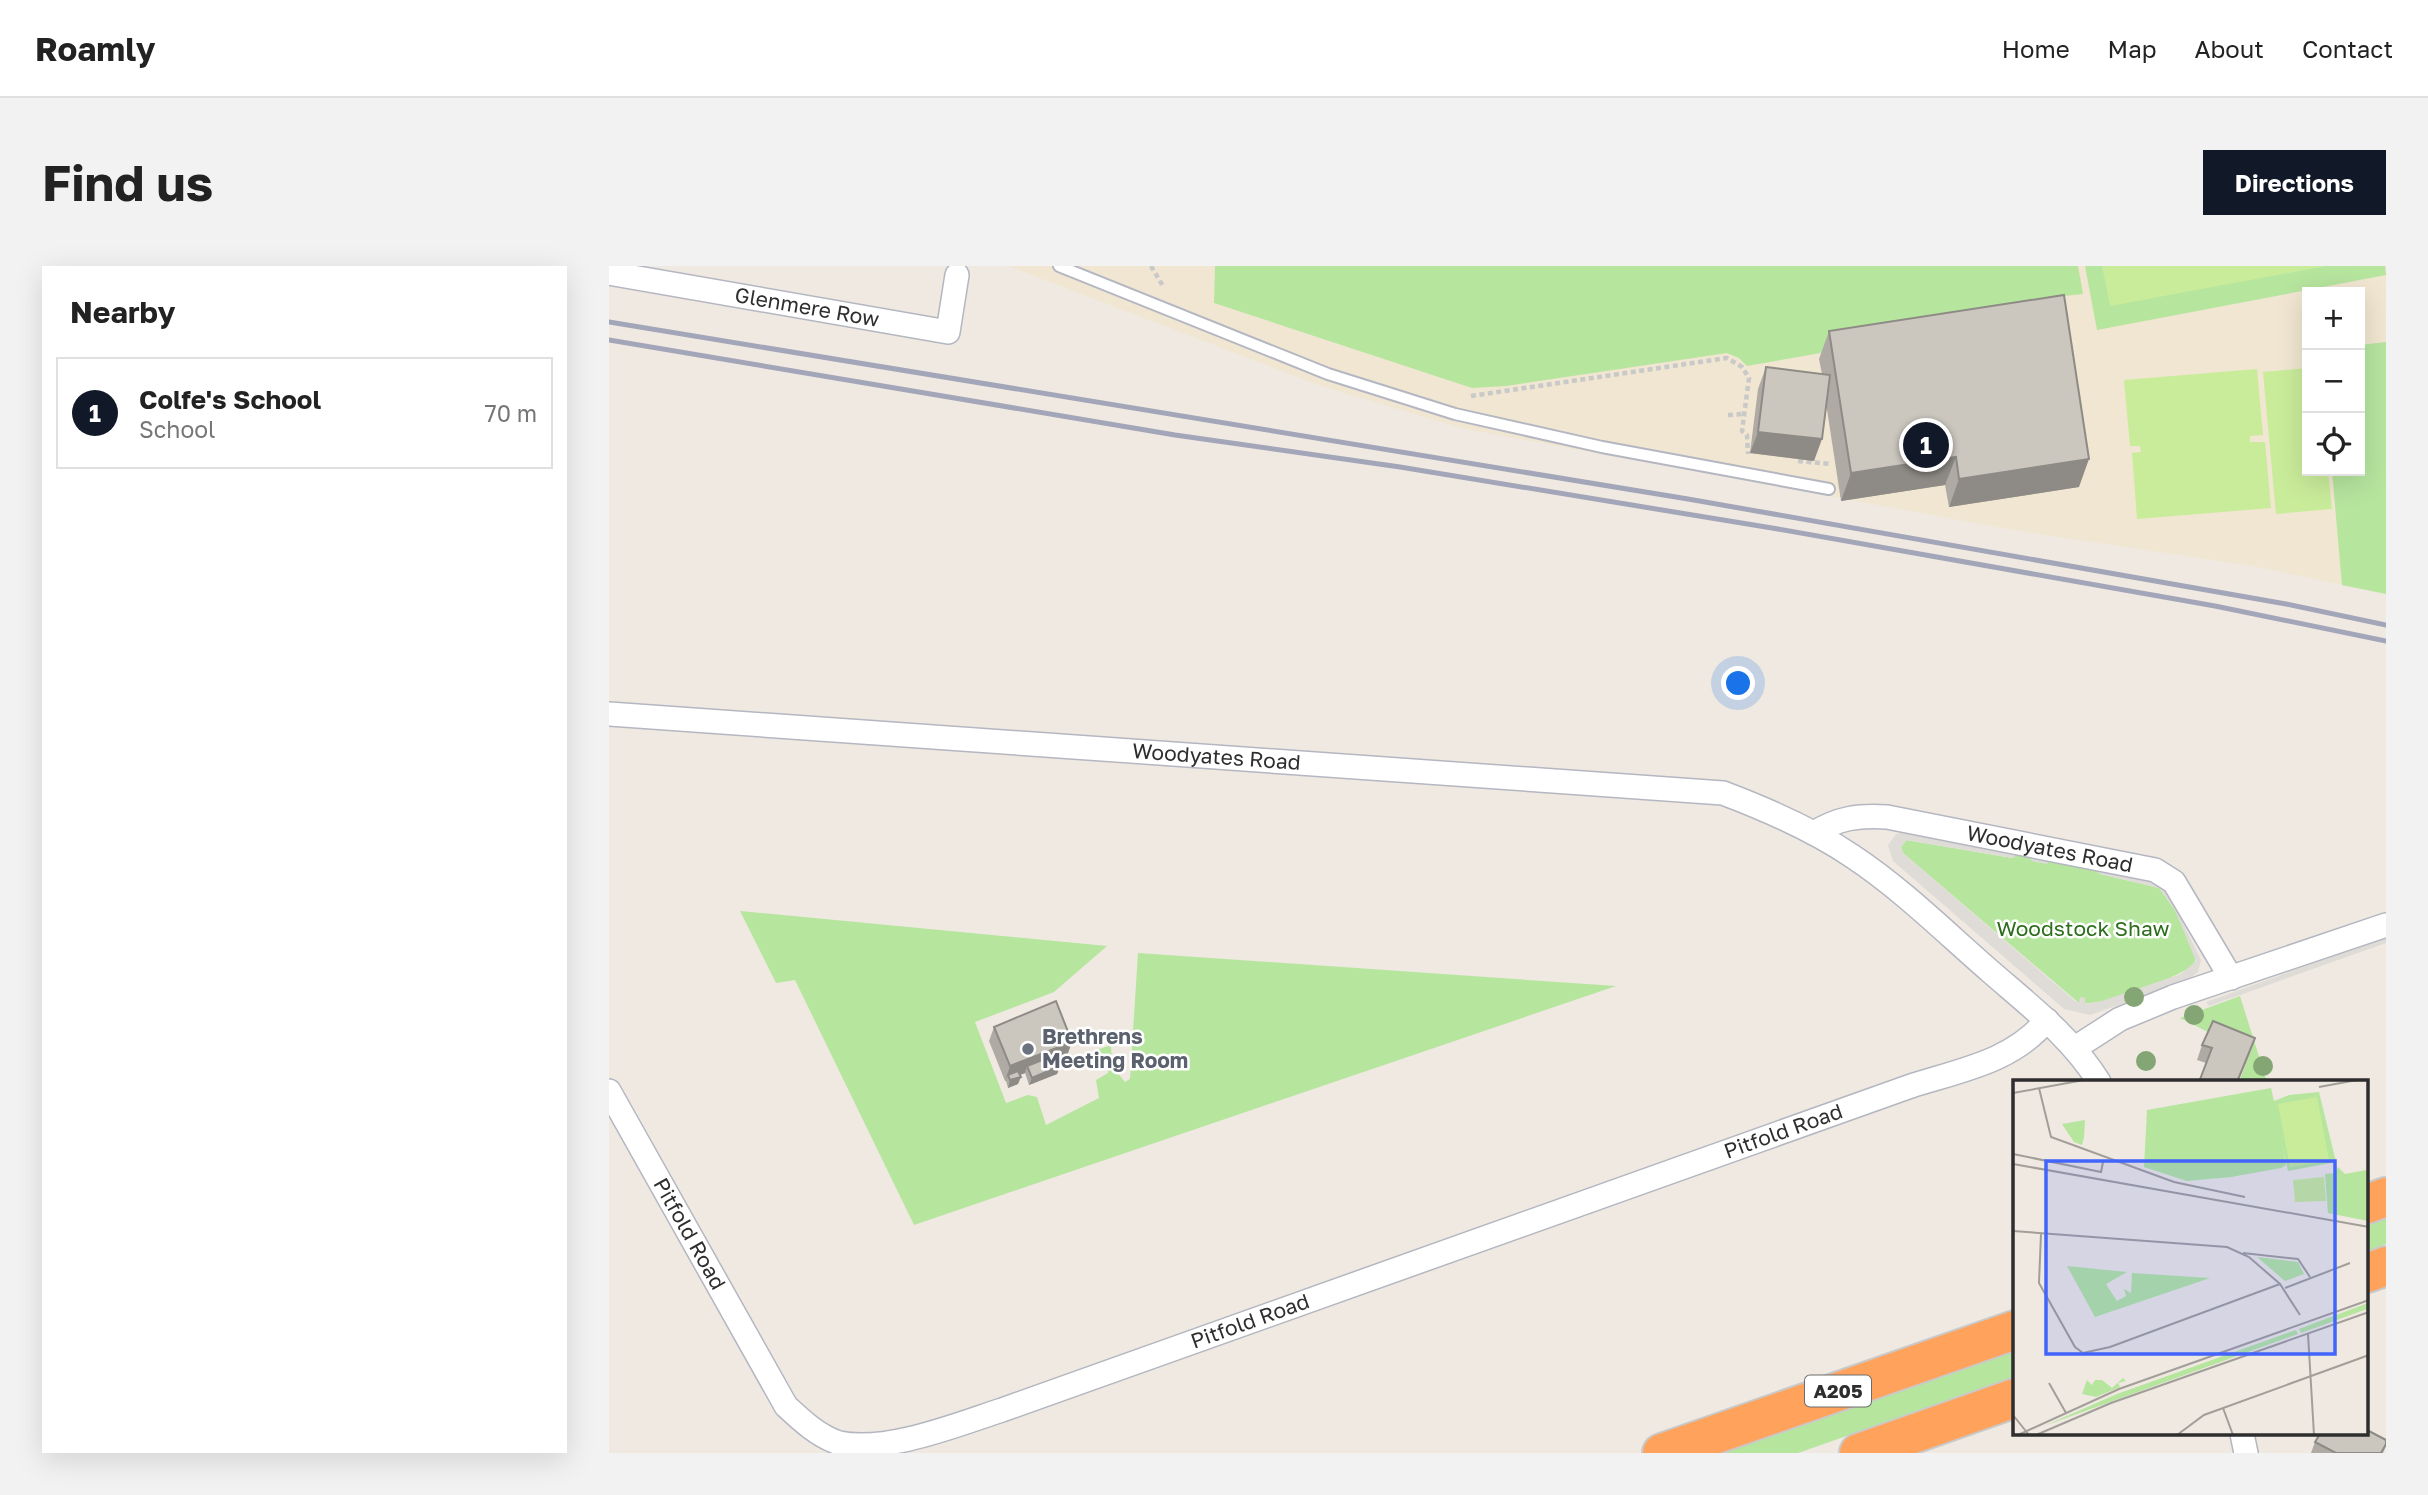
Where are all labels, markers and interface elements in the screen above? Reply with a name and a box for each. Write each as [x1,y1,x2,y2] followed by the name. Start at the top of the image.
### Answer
[35,29,155,68] text: Roamly
[2002,34,2070,63] text: Home
[2108,34,2157,63] text: Map
[2195,34,2264,63] text: About
[2302,34,2393,63] text: Contact
[2203,150,2386,215] button: Directions
[42,153,213,212] text: Find us
[733,281,881,332] street label: Glenmere Row
[2302,287,2365,476] map controls
[2302,287,2365,350] button: +
[70,294,175,330] text: Nearby
[2302,350,2365,413] button: −
[139,384,321,415] text: Colfe's School
[89,399,101,427] text: 1
[484,399,537,427] text: 70 m
[2302,413,2365,476] button: locate
[139,415,215,443] text: School
[1903,419,1949,471] pin: 1
[1721,666,1755,700] your location
[1131,737,1302,775] street label: Woodyates Road
[1965,819,2135,877] street label: Woodyates Road
[1996,915,2170,941] park label: Woodstock Shaw
[1042,1023,1188,1073] place label: Brethrens Meeting Room
[1020,1041,1036,1057] marker: Brethrens Meeting Room
[2013,1080,2368,1436] inset map
[1720,1097,1846,1164] street label: Pitfold Road
[648,1173,732,1294] street label: Pitfold Road
[1187,1288,1313,1354] street label: Pitfold Road
[1805,1376,1871,1406] road number: A205

